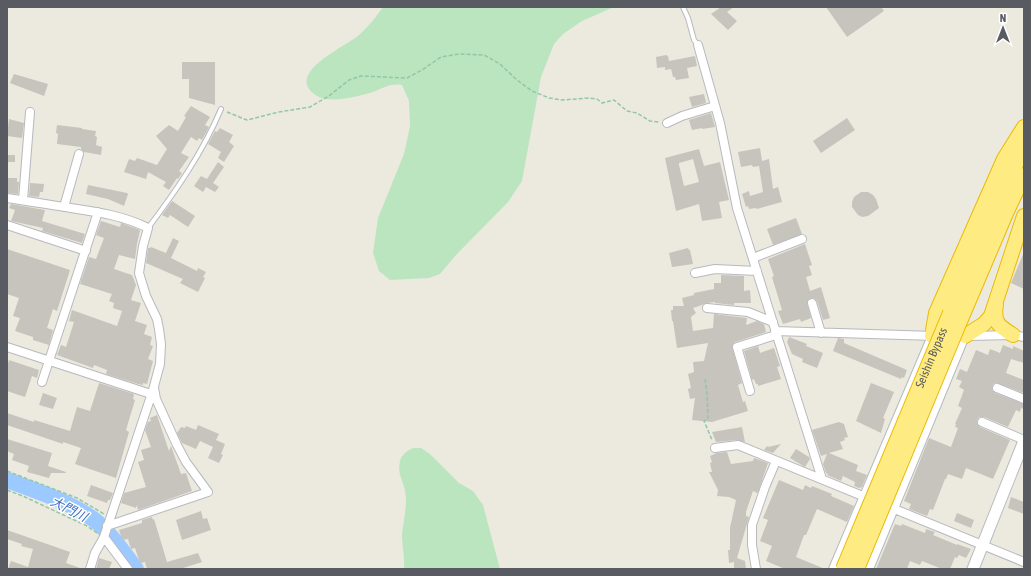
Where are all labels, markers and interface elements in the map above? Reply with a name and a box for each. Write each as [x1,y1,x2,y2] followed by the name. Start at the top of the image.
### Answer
[983,8,1023,48] north arrow
[1000,12,1006,24] text: N
[913,325,950,390] street label: Seishin Bypass
[48,493,92,525] water label: 大門川

